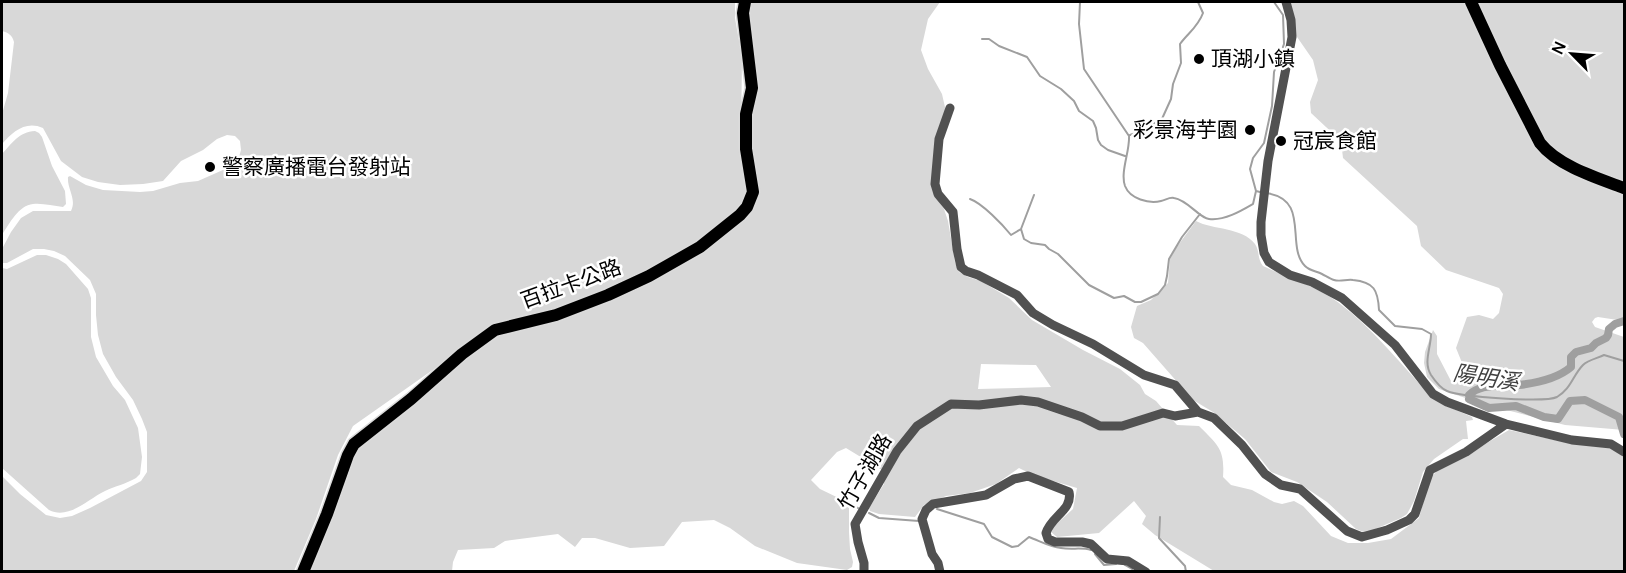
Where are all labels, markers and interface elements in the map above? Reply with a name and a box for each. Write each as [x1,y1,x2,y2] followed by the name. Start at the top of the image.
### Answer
[1542,24,1602,84] north arrow
[1546,38,1571,58] text: N
[1211,44,1295,72] place label: 頂湖小鎮
[1192,52,1206,66] marker: 頂湖小鎮
[1133,115,1238,143] place label: 彩景海芋園
[1243,123,1257,137] marker: 彩景海芋園
[1293,126,1377,154] place label: 冠宸食館
[1274,134,1288,148] marker: 冠宸食館
[222,152,411,180] place label: 警察廣播電台發射站
[203,160,217,174] marker: 警察廣播電台發射站
[517,252,625,314] street label: 百拉卡公路
[1451,357,1524,397] water label: 陽明溪
[831,428,897,515] street label: 竹子湖路

